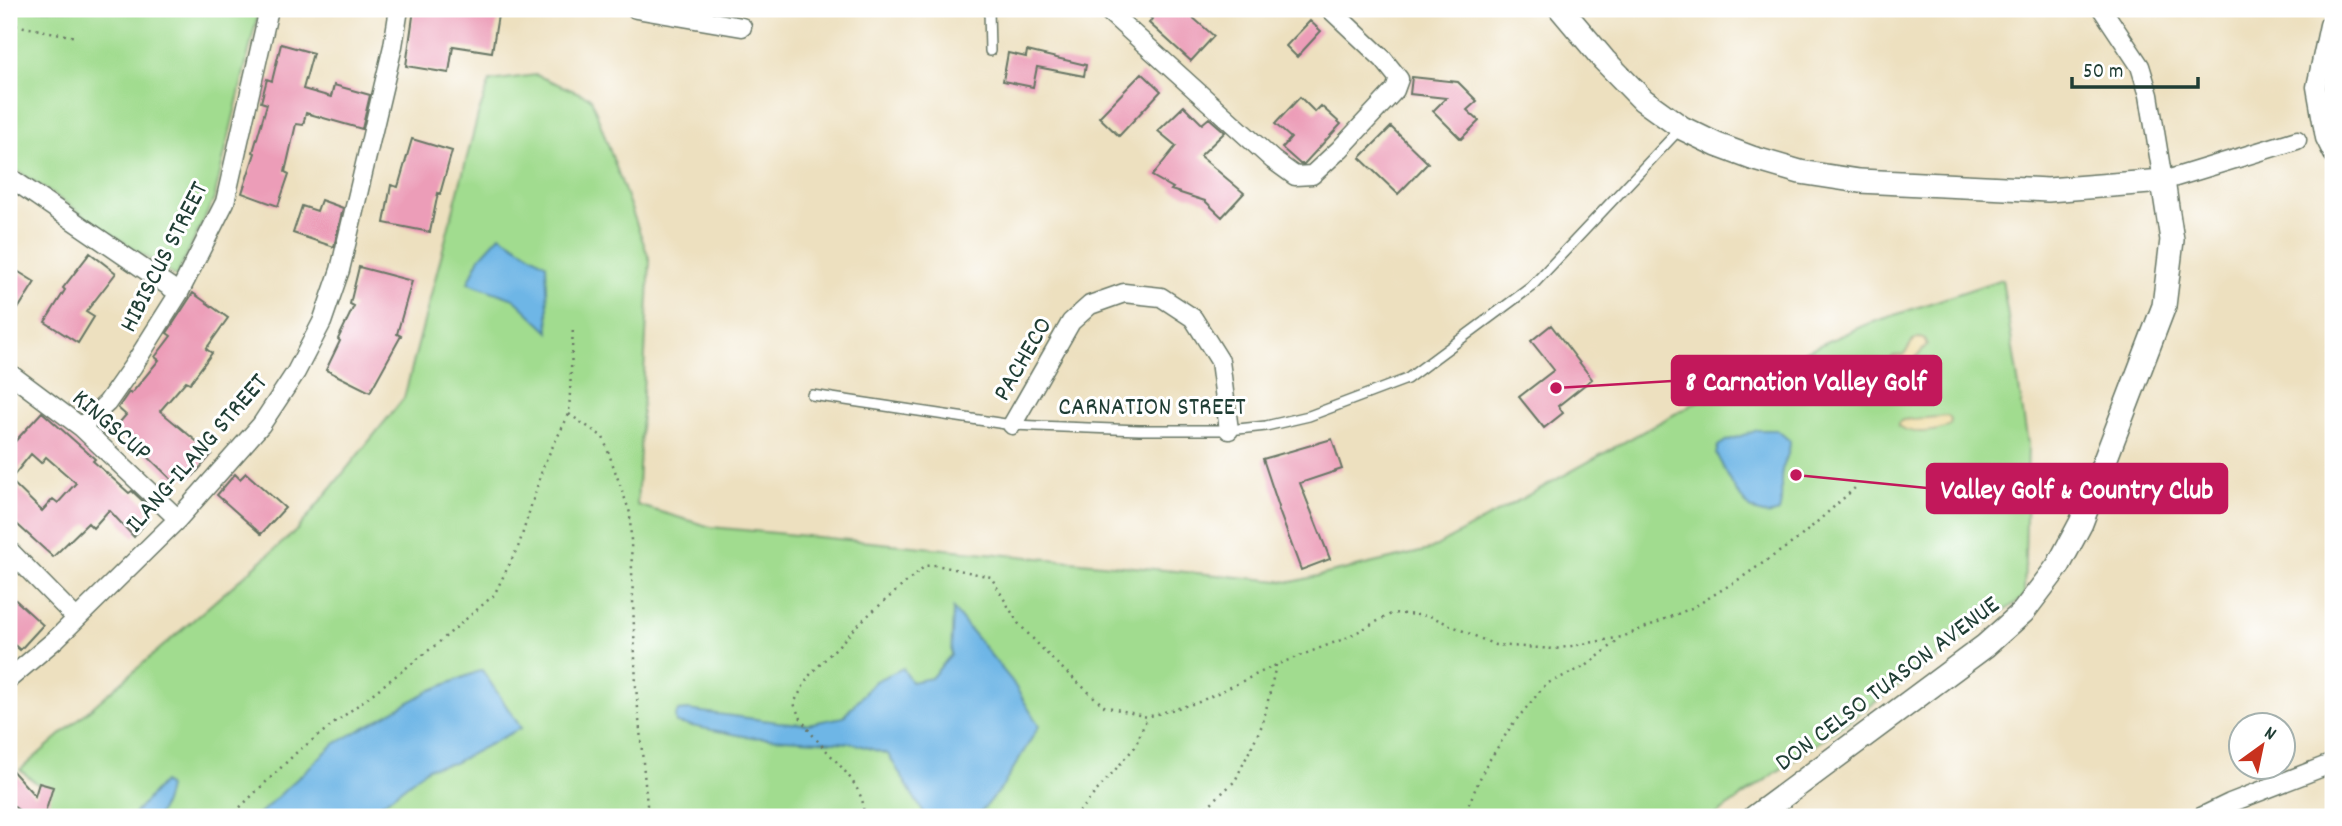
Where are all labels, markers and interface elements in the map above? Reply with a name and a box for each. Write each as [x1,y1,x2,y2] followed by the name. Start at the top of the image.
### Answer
[2072,46,2198,90] scale bar
[2083,58,2123,88] text: 50 m
[111,175,219,339] street label: HIBISCUS STREET
[985,311,1063,409] street label: PACHECO
[1672,356,1941,405] callout: 8 Carnation Valley Golf
[1685,365,1928,405] text: 8 Carnation Valley Golf
[118,366,278,542] street label: ILANG-ILANG STREET
[63,382,159,472] street label: KINGSCUP
[1058,390,1246,427] street label: CARNATION STREET
[1927,464,2227,513] callout: Valley Golf & Country Club
[1941,473,2213,513] text: Valley Golf & Country Club
[1768,588,2008,782] street label: DON CELSO TUASON AVENUE
[2226,710,2296,780] north arrow
[2258,721,2281,749] text: N

